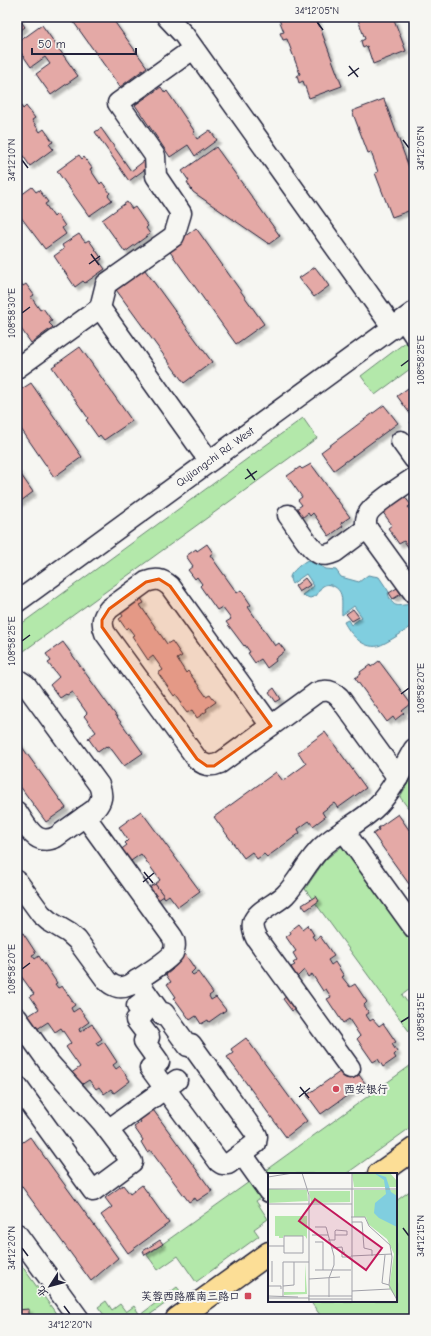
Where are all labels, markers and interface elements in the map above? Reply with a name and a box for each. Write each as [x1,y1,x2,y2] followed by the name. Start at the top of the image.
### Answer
[295,5,339,17] text: 34°12'05"N
[32,30,136,56] scale bar
[38,37,66,51] text: 50 m
[415,126,427,170] text: 34°12'05"N
[6,139,18,181] text: 34°12'10"N
[6,288,18,338] text: 108°58'30"E
[415,335,427,385] text: 108°58'25"E
[174,424,257,490] street label: Qujiangchi Rd. West
[6,616,18,666] text: 108°58'25"E
[415,663,427,713] text: 108°58'20"E
[6,944,18,994] text: 108°58'20"E
[415,993,427,1041] text: 108°58'15"E
[344,1083,388,1096] place label: 西安银行
[331,1084,341,1094] marker: 西安银行
[268,1173,397,1302] inset map
[415,1215,427,1257] text: 34°12'15"N
[6,1226,18,1270] text: 34°12'20"N
[30,1266,70,1306] north arrow
[34,1283,51,1300] text: 北
[141,1290,240,1303] place label: 芙蓉西路雁南三路口
[243,1291,253,1301] marker: 芙蓉西路雁南三路口
[48,1319,92,1331] text: 34°12'20"N

